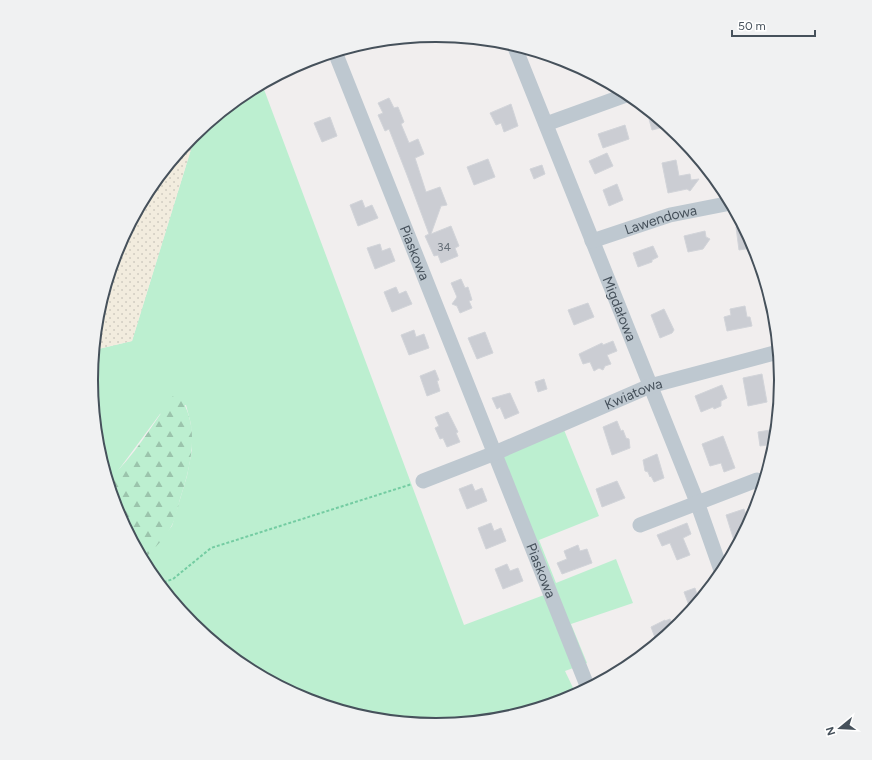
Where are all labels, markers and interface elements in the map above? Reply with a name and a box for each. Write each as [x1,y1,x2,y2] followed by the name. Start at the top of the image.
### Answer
[732,12,815,38] scale bar
[738,19,766,33] text: 50 m
[622,202,698,239] street label: Lawendowa
[396,223,433,283] street label: Piaskowa
[437,240,452,254] house number: 34
[598,274,640,344] street label: Migdałowa
[602,375,664,414] street label: Kwiatowa
[522,541,559,601] street label: Piaskowa
[820,708,860,748] north arrow
[823,725,838,737] text: N

